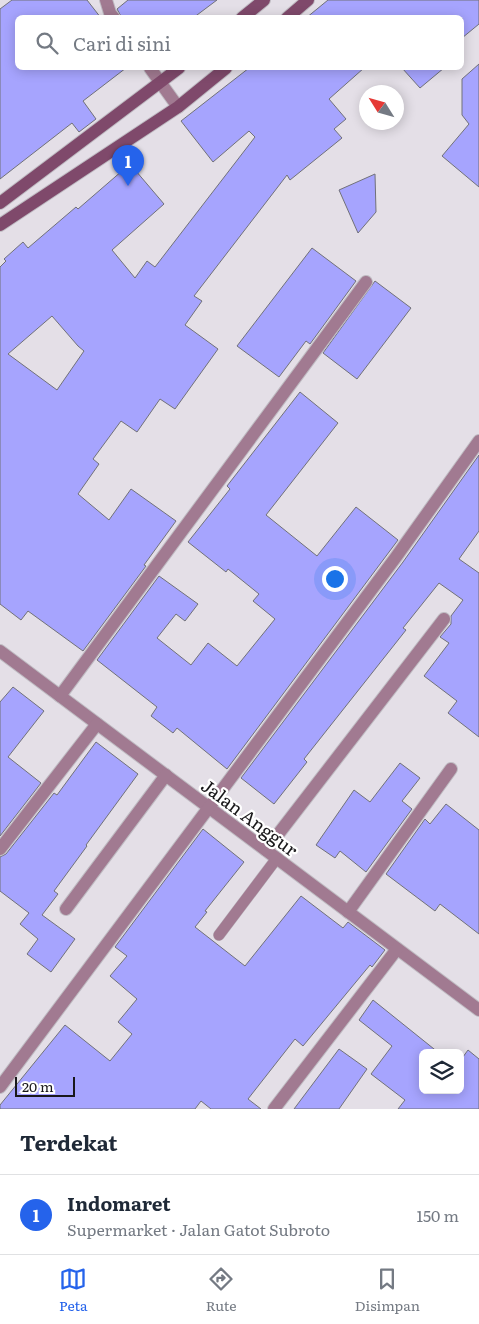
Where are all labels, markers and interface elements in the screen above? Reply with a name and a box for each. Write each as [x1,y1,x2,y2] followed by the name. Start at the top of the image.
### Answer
[15,15,464,70] search box
[33,29,61,57] icon: search
[73,29,171,57] text: Cari di sini
[359,85,404,130] north arrow
[112,145,144,186] pin: 1
[322,566,348,592] your location
[196,772,304,863] street label: Jalan Anggur
[419,1049,464,1094] map controls
[419,1049,464,1094] button: layers
[15,1074,75,1097] scale bar
[22,1076,54,1096] text: 20 m
[20,1126,118,1157] text: Terdekat
[67,1189,171,1217] text: Indomaret
[33,1203,39,1227] text: 1
[416,1203,459,1227] text: 150 m
[67,1217,330,1241] text: Supermarket · Jalan Gatot Subroto
[59,1265,88,1315] tab: Peta
[206,1265,237,1315] tab: Rute
[355,1265,420,1315] tab: Disimpan

